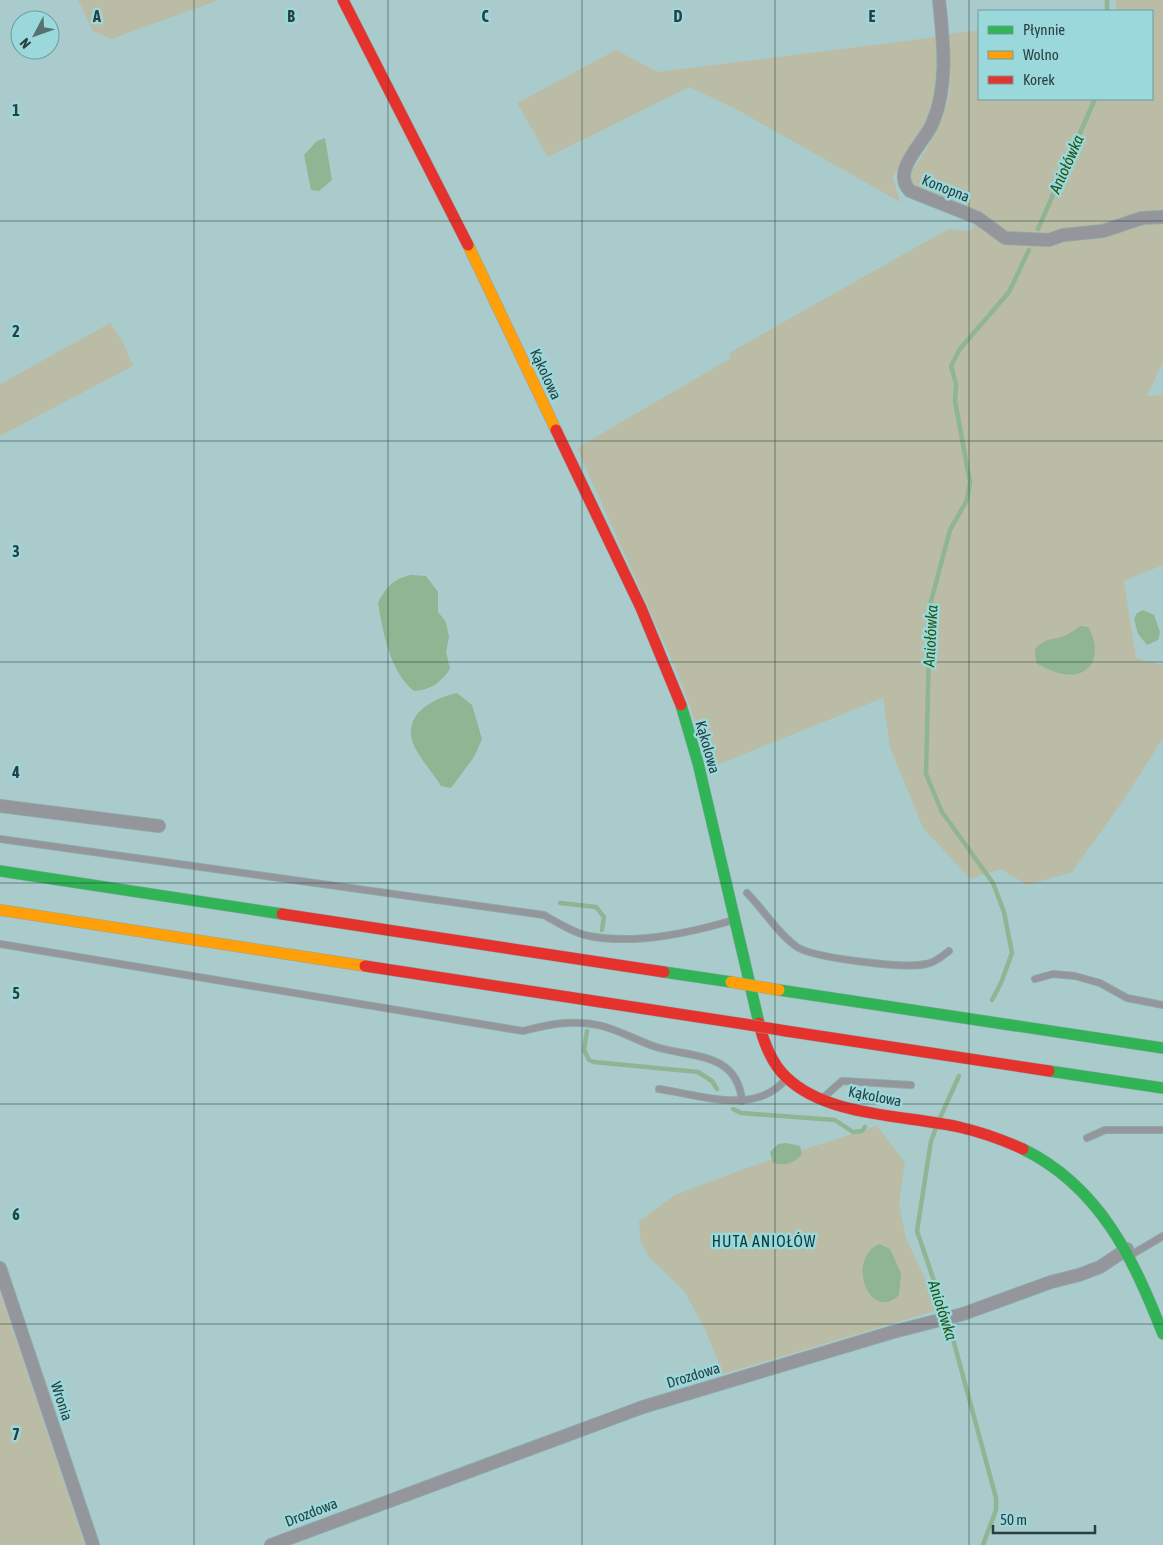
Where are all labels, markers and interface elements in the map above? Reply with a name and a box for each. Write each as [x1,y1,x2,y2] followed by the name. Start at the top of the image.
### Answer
[92,7,101,25] text: A
[287,7,295,25] text: B
[481,7,489,25] text: C
[674,7,683,25] text: D
[869,7,876,25] text: E
[10,10,60,60] north arrow
[978,10,1153,100] legend
[1023,21,1065,38] text: Płynnie
[16,35,34,52] text: N
[1023,46,1059,63] text: Wolno
[1023,71,1055,88] text: Korek
[12,101,20,119] text: 1
[1045,132,1087,197] water label: Aniołówka
[920,171,972,205] street label: Konopna
[12,322,20,340] text: 2
[527,346,565,402] street label: Kąkolowa
[12,542,20,560] text: 3
[919,604,941,668] water label: Aniołówka
[692,719,724,775] street label: Kąkolowa
[11,763,20,781] text: 4
[12,984,20,1002] text: 5
[847,1083,903,1109] street label: Kąkolowa
[12,1205,20,1223] text: 6
[712,1232,816,1250] district label: HUTA ANIOŁÓW
[925,1277,961,1343] water label: Aniołówka
[664,1359,722,1391] street label: Drozdowa
[48,1379,76,1423] street label: Wronia
[12,1425,20,1443] text: 7
[282,1494,340,1530] street label: Drozdowa
[993,1502,1096,1534] scale bar
[1000,1511,1027,1528] text: 50 m

